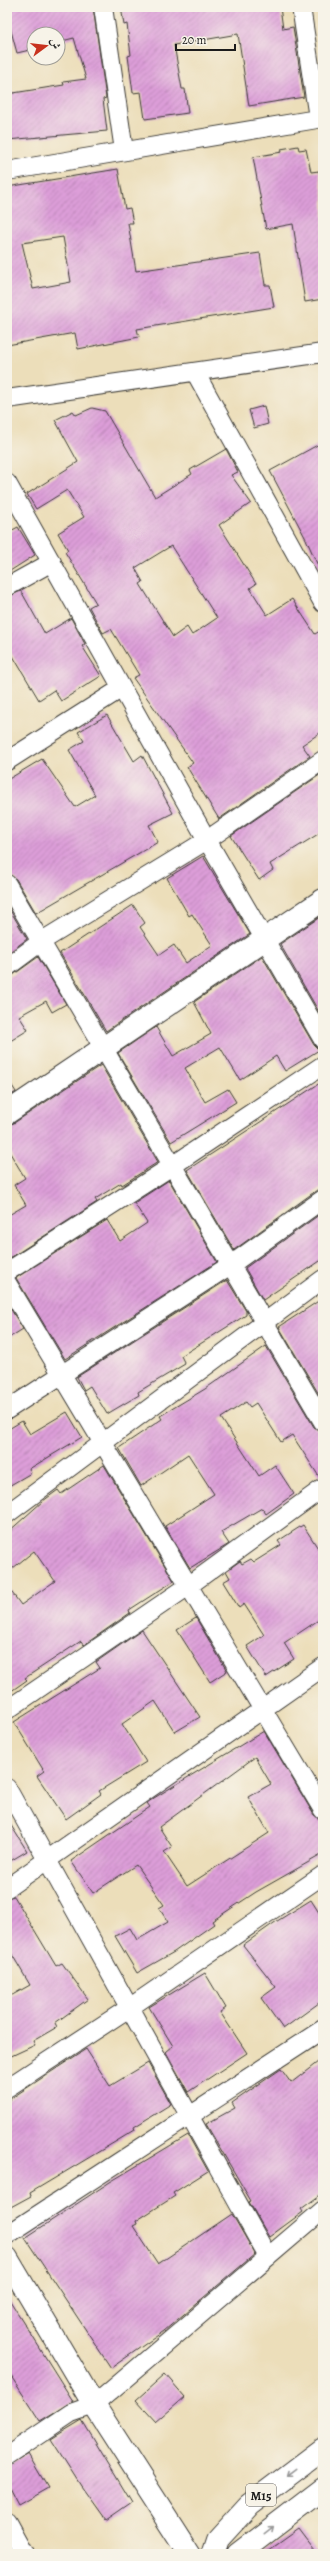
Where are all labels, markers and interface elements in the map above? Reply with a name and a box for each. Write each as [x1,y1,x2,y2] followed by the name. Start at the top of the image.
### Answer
[26,26,66,66] north arrow
[176,26,235,52] scale bar
[182,32,206,48] text: 20 m
[47,36,64,51] text: ش
[286,2468,297,2477] one-way arrow
[246,2484,276,2506] road number: M15
[263,2526,274,2534] one-way arrow

